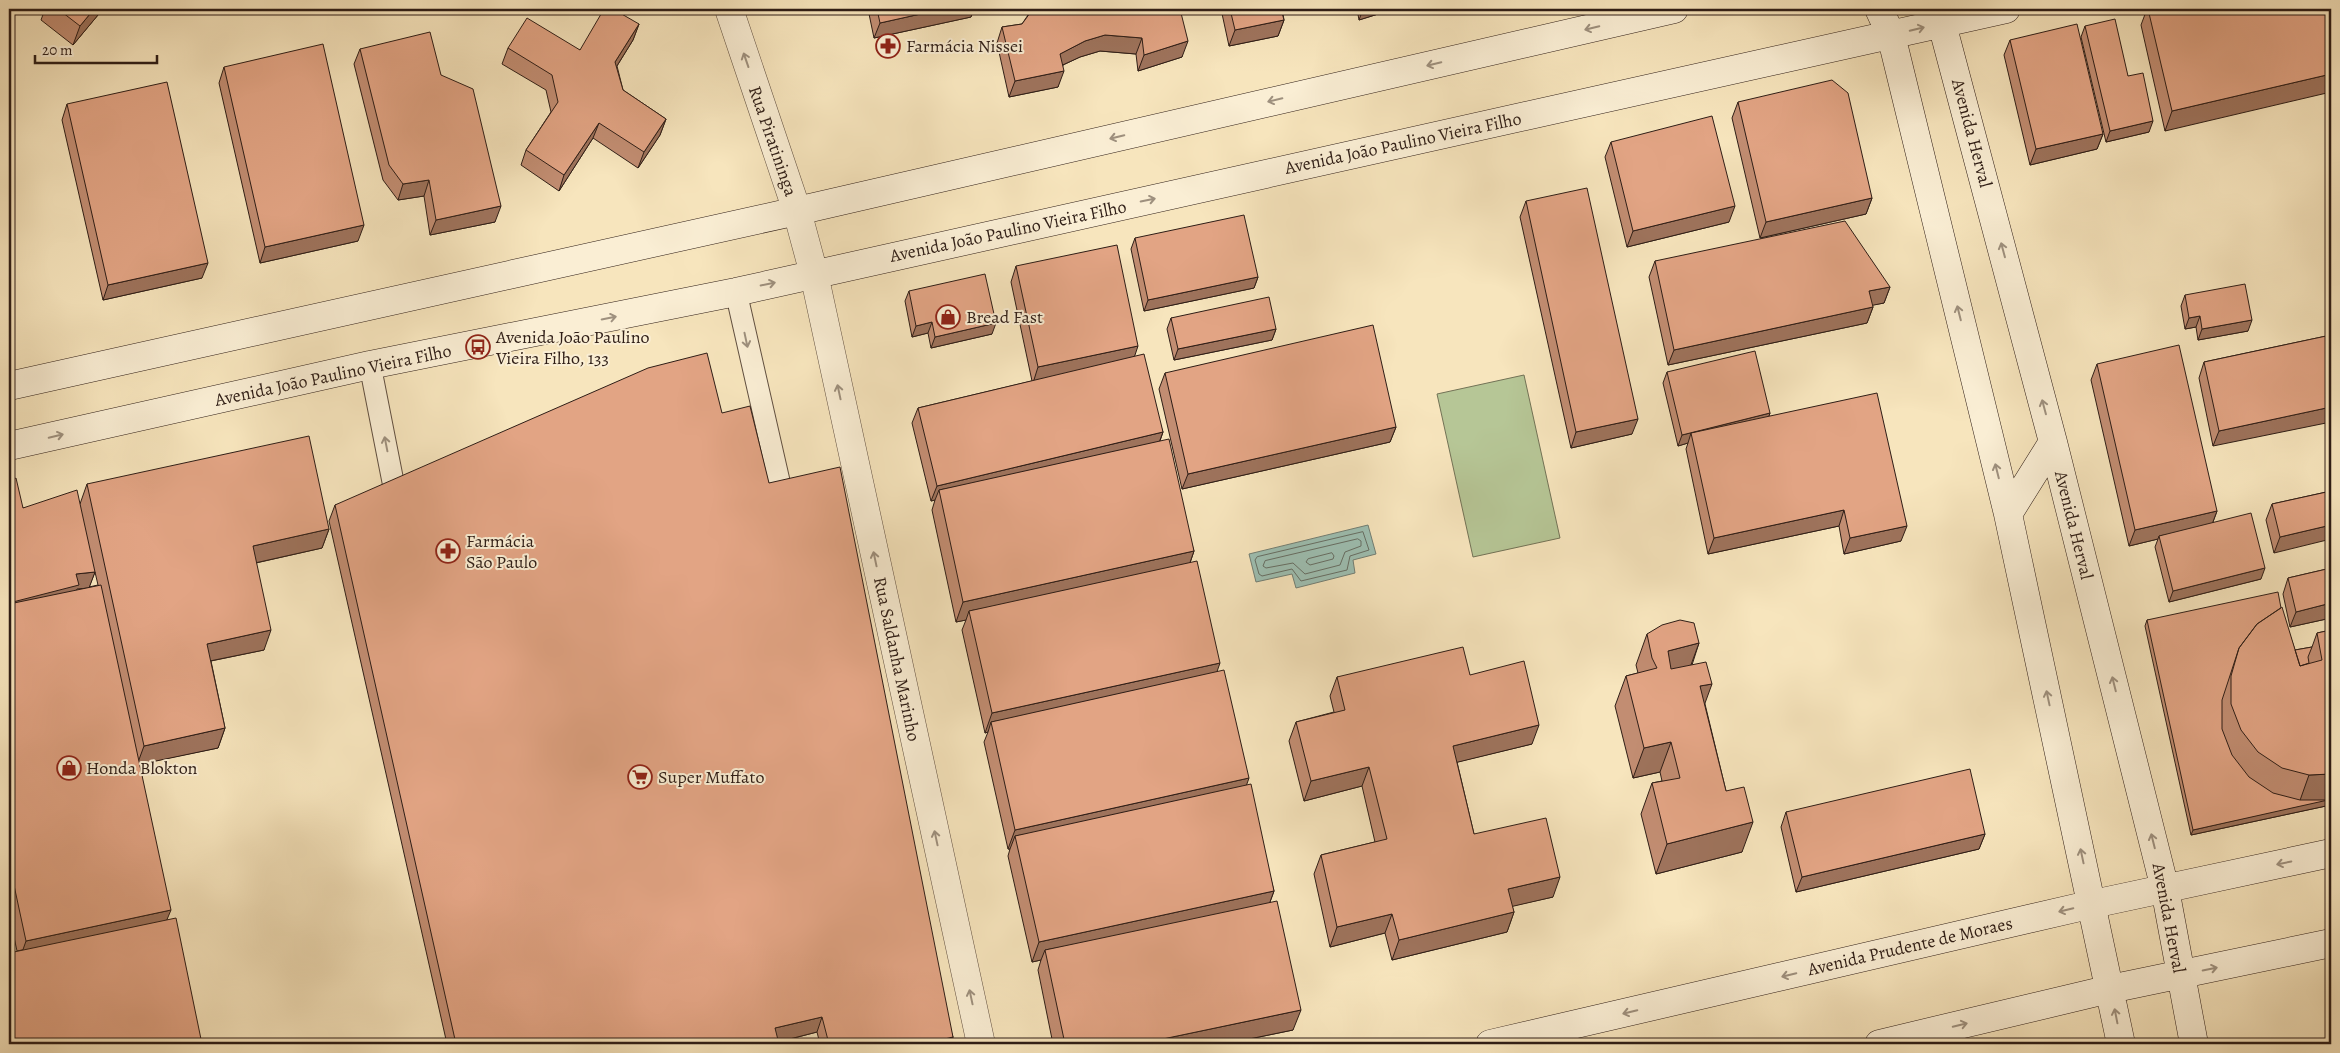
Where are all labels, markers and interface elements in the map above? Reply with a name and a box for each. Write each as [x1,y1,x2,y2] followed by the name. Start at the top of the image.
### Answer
[1584,24,1600,33] one-way arrow
[1908,24,1924,33] one-way arrow
[35,32,158,64] scale bar
[875,33,901,59] pharmacy icon: Farmácia Nissei
[906,34,1023,58] place label: Farmácia Nissei
[42,40,73,60] text: 20 m
[741,53,751,69] one-way arrow
[1426,60,1442,69] one-way arrow
[1946,75,1998,191] street label: Avenida Herval
[743,83,803,200] street label: Rua Piratininga
[1268,96,1284,105] one-way arrow
[1282,106,1523,180] street label: Avenida João Paulino Vieira Filho
[1109,133,1125,142] one-way arrow
[887,194,1128,268] street label: Avenida João Paulino Vieira Filho
[1140,195,1156,204] one-way arrow
[1997,243,2007,259] one-way arrow
[759,279,775,288] one-way arrow
[935,304,961,330] shop icon: Bread Fast
[966,305,1043,329] place label: Bread Fast
[1954,305,1963,321] one-way arrow
[600,313,616,322] one-way arrow
[495,325,650,370] place label: Avenida João Paulino Vieira Filho, 133
[742,332,751,348] one-way arrow
[465,334,491,360] bus stop icon: Avenida João Paulino Vieira Filho, 133
[212,338,453,412] street label: Avenida João Paulino Vieira Filho
[834,384,843,400] one-way arrow
[2039,400,2048,416] one-way arrow
[48,431,64,440] one-way arrow
[380,436,390,452] one-way arrow
[1992,463,2001,479] one-way arrow
[2049,467,2099,583] street label: Avenida Herval
[466,529,537,574] place label: Farmácia São Paulo
[435,538,461,564] pharmacy icon: Farmácia São Paulo
[870,552,880,568] one-way arrow
[868,575,926,743] street label: Rua Saldanha Marinho
[2109,676,2118,692] one-way arrow
[2043,690,2052,706] one-way arrow
[56,755,82,781] shop icon: Honda Blokton
[86,756,198,780] place label: Honda Blokton
[627,764,653,790] supermarket icon: Super Muffato
[658,765,764,789] place label: Super Muffato
[931,830,940,846] one-way arrow
[2148,834,2158,850] one-way arrow
[2077,849,2087,865] one-way arrow
[2276,859,2292,868] one-way arrow
[2146,860,2192,976] street label: Avenida Herval
[2059,906,2075,915] one-way arrow
[1804,911,2015,981] street label: Avenida Prudente de Moraes
[2201,964,2217,973] one-way arrow
[1781,971,1797,980] one-way arrow
[966,989,975,1005] one-way arrow
[1623,1008,1639,1017] one-way arrow
[2110,1009,2120,1025] one-way arrow
[1952,1020,1968,1029] one-way arrow

